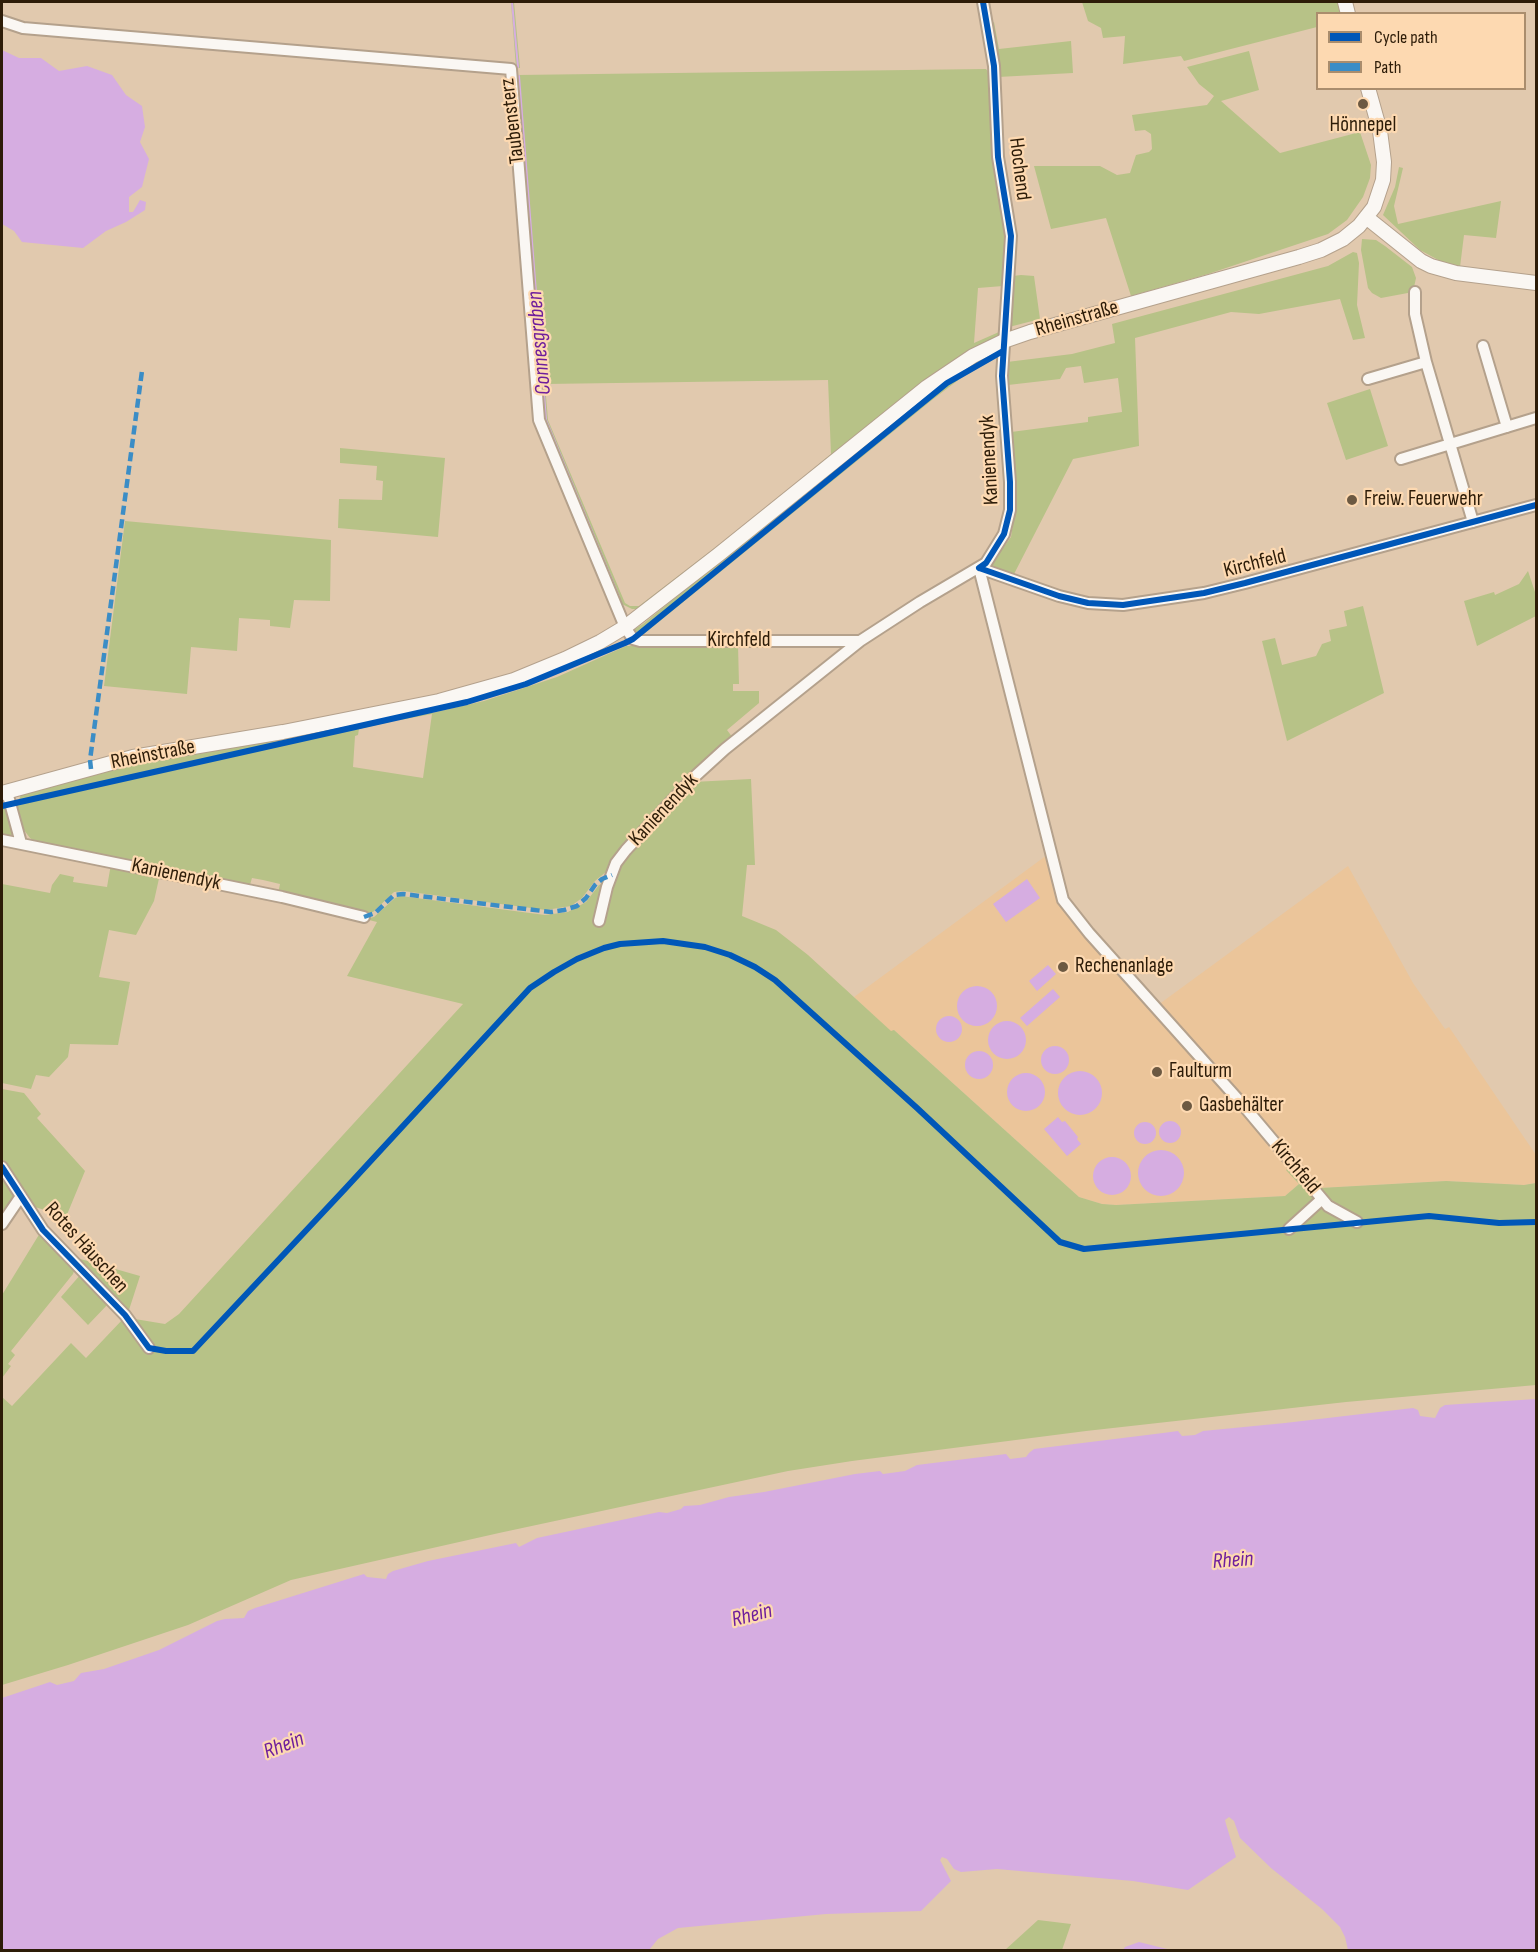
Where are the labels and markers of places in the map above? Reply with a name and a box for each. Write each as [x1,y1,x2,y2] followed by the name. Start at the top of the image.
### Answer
[1356,97,1370,111] marker: Hönnepel
[1330,113,1396,139] place label: Hönnepel
[1364,487,1483,513] place label: Freiw. Feuerwehr
[1345,493,1359,507] marker: Freiw. Feuerwehr
[1075,954,1174,980] place label: Rechenanlage
[1056,960,1070,974] marker: Rechenanlage
[1169,1059,1232,1085] place label: Faulturm
[1150,1065,1164,1079] marker: Faulturm
[1199,1093,1284,1119] place label: Gasbehälter
[1180,1099,1194,1113] marker: Gasbehälter

